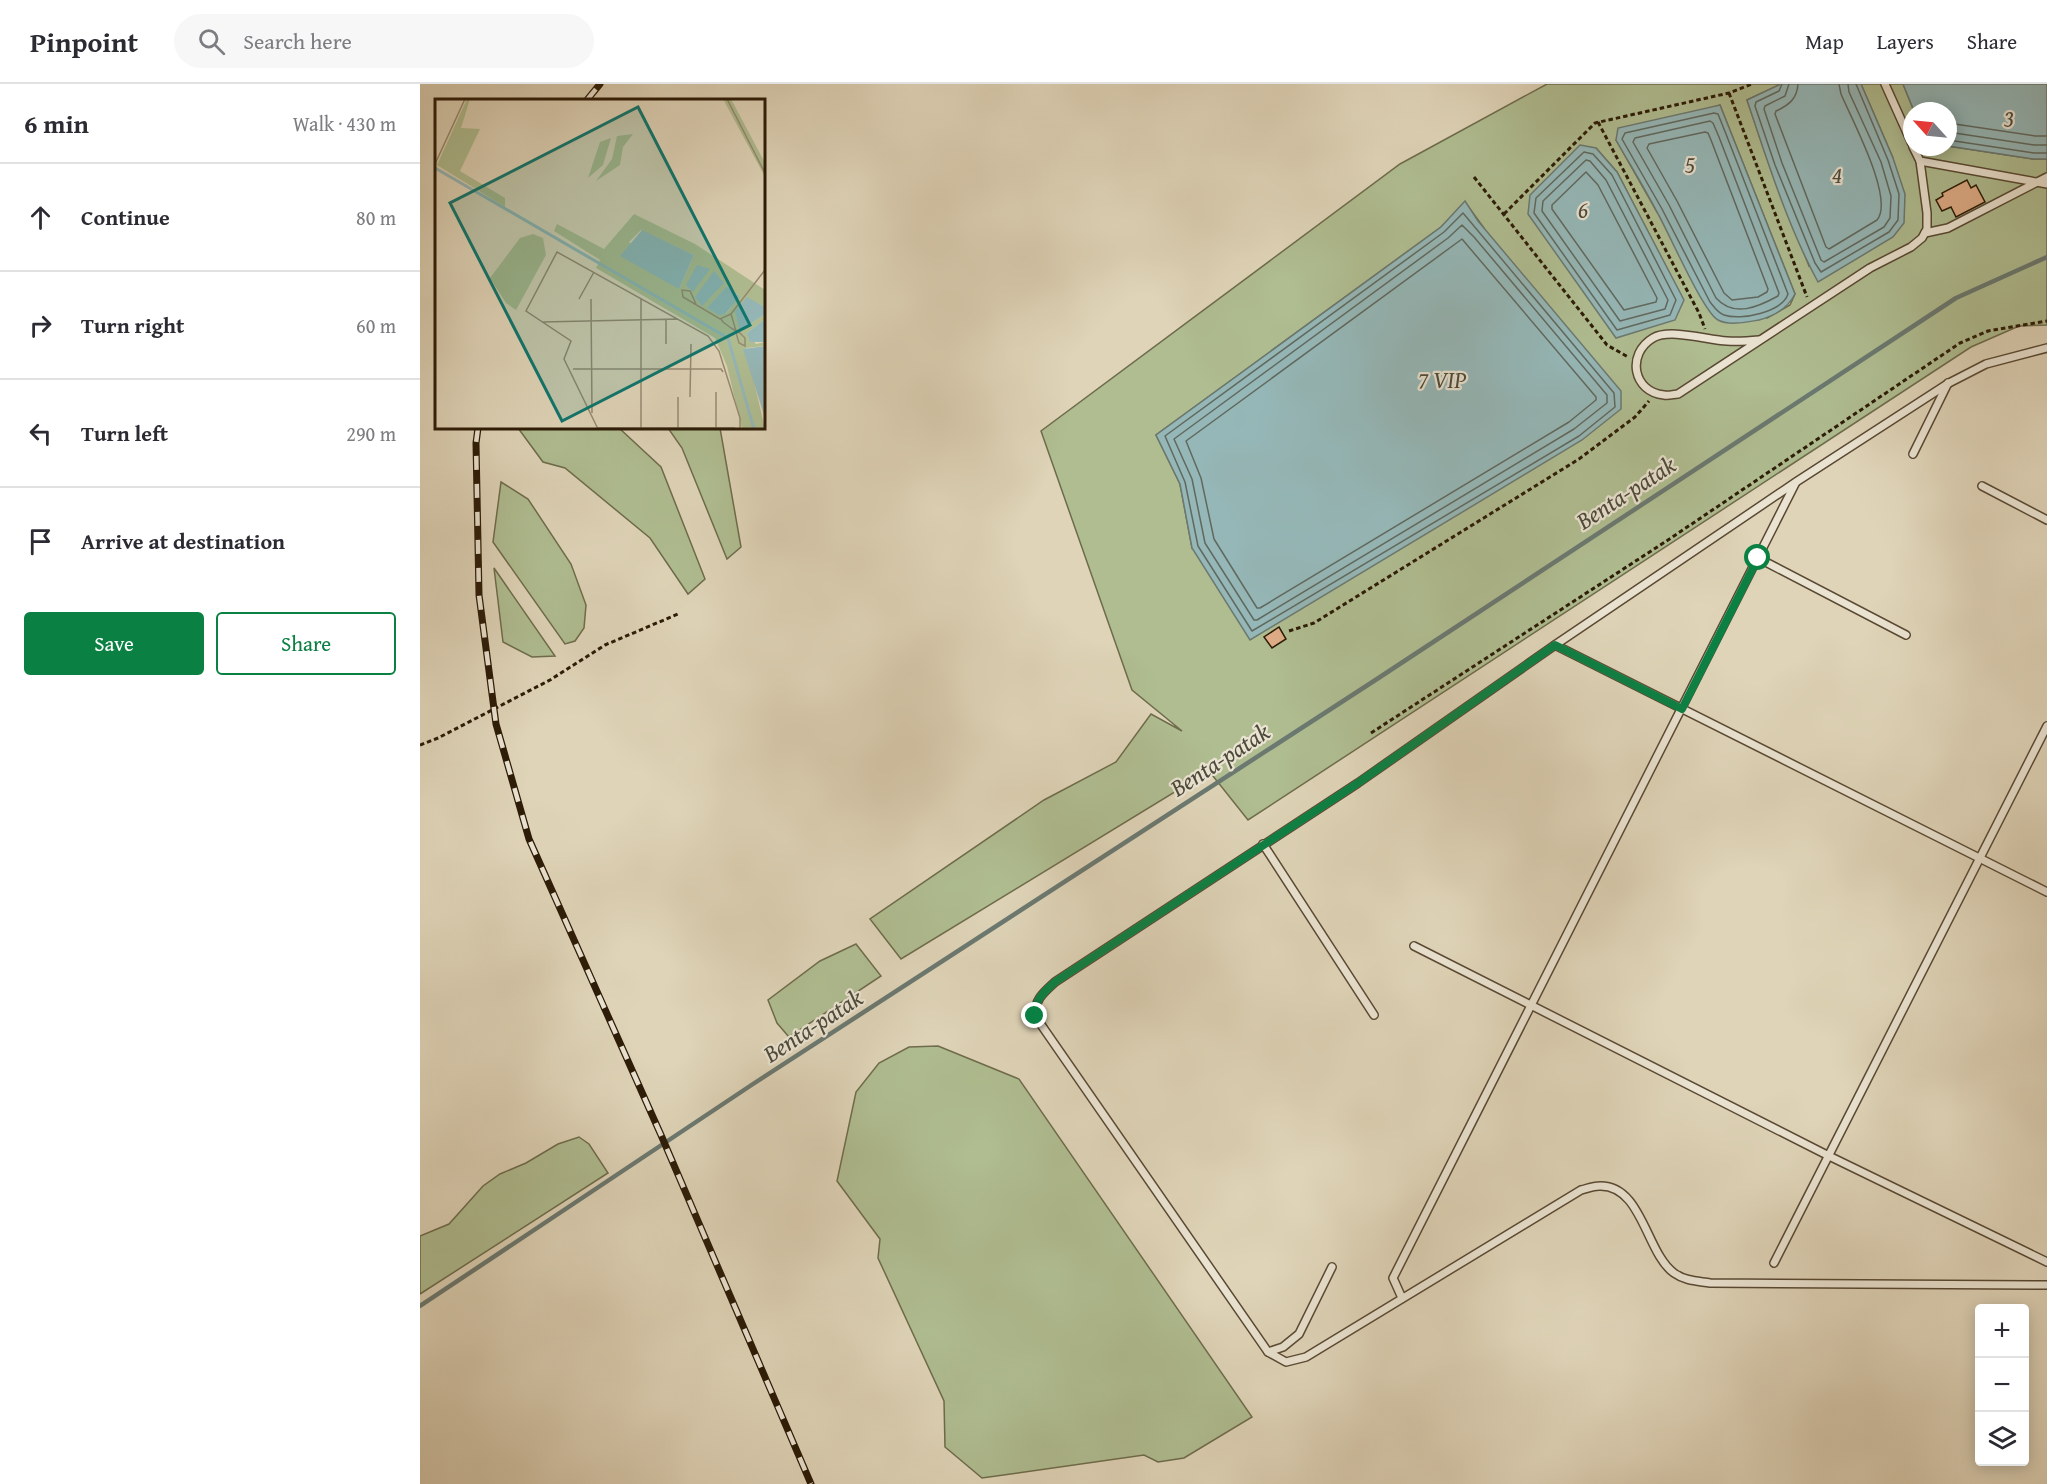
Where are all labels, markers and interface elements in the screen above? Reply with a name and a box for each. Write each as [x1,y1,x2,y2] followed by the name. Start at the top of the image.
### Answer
[174,14,594,68] search box
[30,21,138,62] text: Pinpoint
[195,25,228,58] icon: search
[243,25,352,57] text: Search here
[1805,26,1844,57] text: Map
[1877,26,1934,57] text: Layers
[1967,26,2017,57] text: Share
[435,99,765,429] inset map
[2003,101,2014,136] water label: 3
[1903,102,1957,156] north arrow
[24,104,89,143] text: 6 min
[293,109,396,138] text: Walk · 430 m
[1685,147,1695,182] water label: 5
[1832,157,1842,192] water label: 4
[1578,192,1588,227] water label: 6
[24,201,57,234] icon: ahead
[81,201,170,233] text: Continue
[356,203,396,232] text: 80 m
[24,309,57,342] icon: right
[81,309,184,341] text: Turn right
[356,311,396,340] text: 60 m
[1418,362,1466,397] water label: 7 VIP
[24,417,57,450] icon: left
[81,417,168,449] text: Turn left
[346,419,396,448] text: 290 m
[1568,447,1682,538] water label: Benta-patak
[24,525,57,558] icon: arrive
[81,525,285,557] text: Arrive at destination
[1744,544,1770,570] route start
[24,612,204,675] button: Save
[216,612,396,675] button: Share
[1162,714,1276,805] water label: Benta-patak
[755,980,869,1071] water label: Benta-patak
[1021,1002,1047,1028] route end
[1975,1304,2029,1466] map controls
[1975,1304,2029,1358] button: +
[1975,1358,2029,1412] button: −
[1975,1412,2029,1466] button: layers

